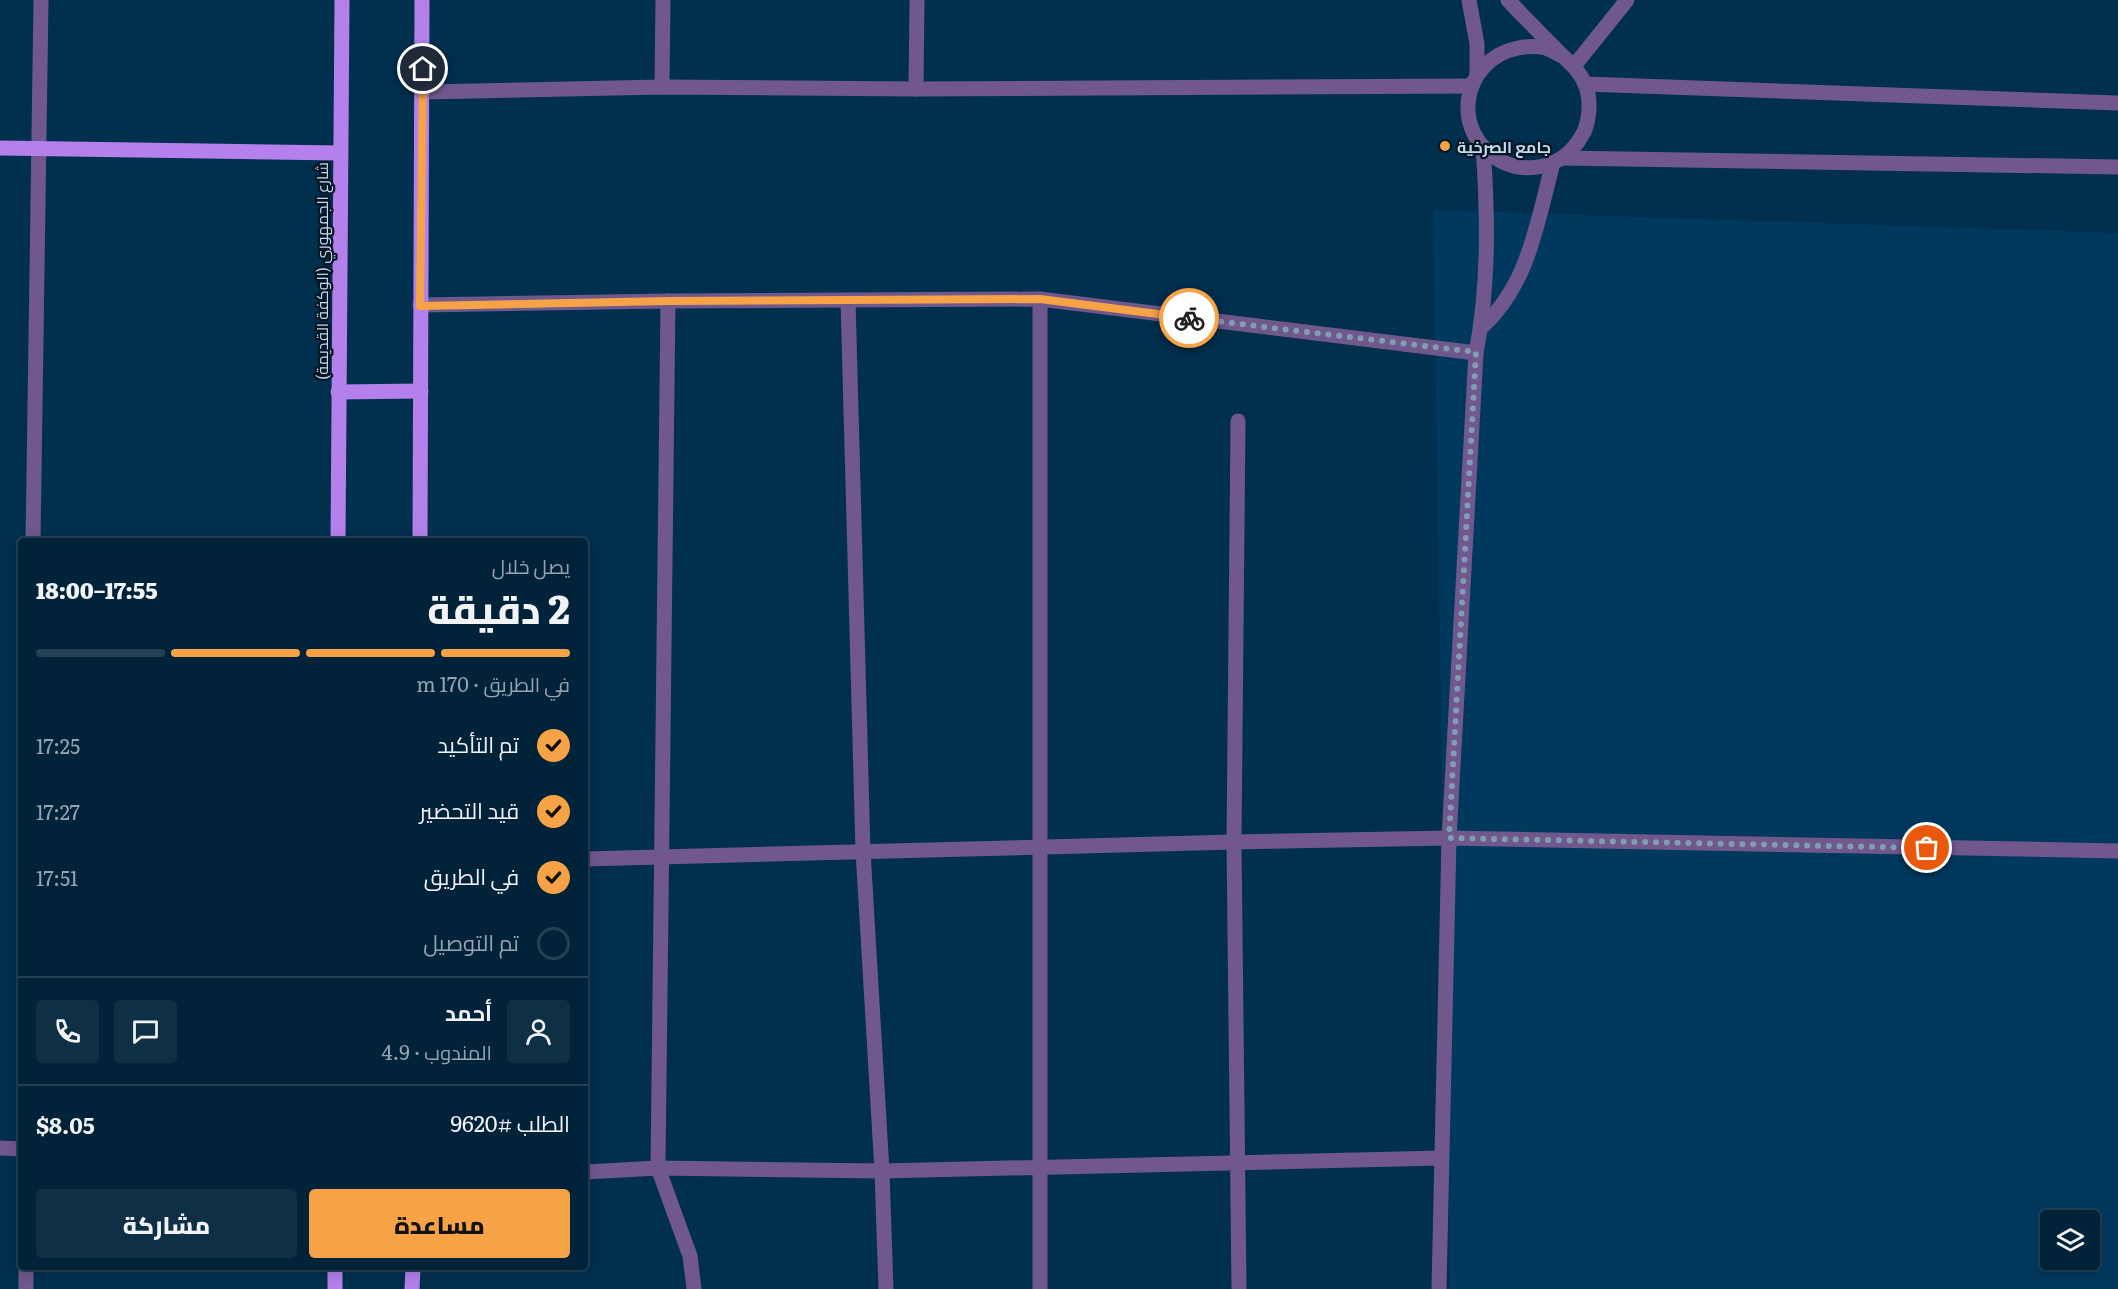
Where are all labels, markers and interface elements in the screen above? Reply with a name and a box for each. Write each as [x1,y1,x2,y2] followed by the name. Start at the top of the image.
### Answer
[397,43,448,94] pin
[406,52,439,85] icon: home
[1457,134,1551,158] place label: جامع الصرخية
[1438,139,1452,153] marker: جامع الصرخية
[309,162,336,380] street label: شارع الجمهوري (الوكفة القديمة)
[1159,288,1219,348] courier
[1173,302,1206,335] icon: bike
[492,550,570,580] text: يصل خلال
[36,573,158,606] text: 17:55–18:00
[427,578,570,636] text: 2 دقيقة
[416,668,570,698] text: في الطريق · 170 m
[437,727,519,760] text: تم التأكيد
[537,729,570,762] icon: check
[36,730,80,760] text: 17:25
[419,793,519,826] text: قيد التحضير
[537,795,570,828] icon: check
[36,796,80,826] text: 17:27
[1901,822,1952,873] pin
[1910,831,1943,864] icon: bag
[424,859,519,892] text: في الطريق
[537,861,570,894] icon: check
[36,862,78,892] text: 17:51
[423,925,519,958] text: تم التوصيل
[445,995,492,1028] text: أحمد
[36,1000,99,1063] button: phone
[114,1000,177,1063] button: chat
[507,1000,570,1063] button: person
[382,1036,492,1066] text: المندوب · 4.9
[450,1106,570,1139] text: الطلب #9620
[36,1108,95,1141] text: $8.05
[36,1189,297,1258] button: مشاركة
[309,1189,570,1258] button: مساعدة
[2040,1210,2100,1270] map controls
[2040,1210,2100,1270] button: layers

